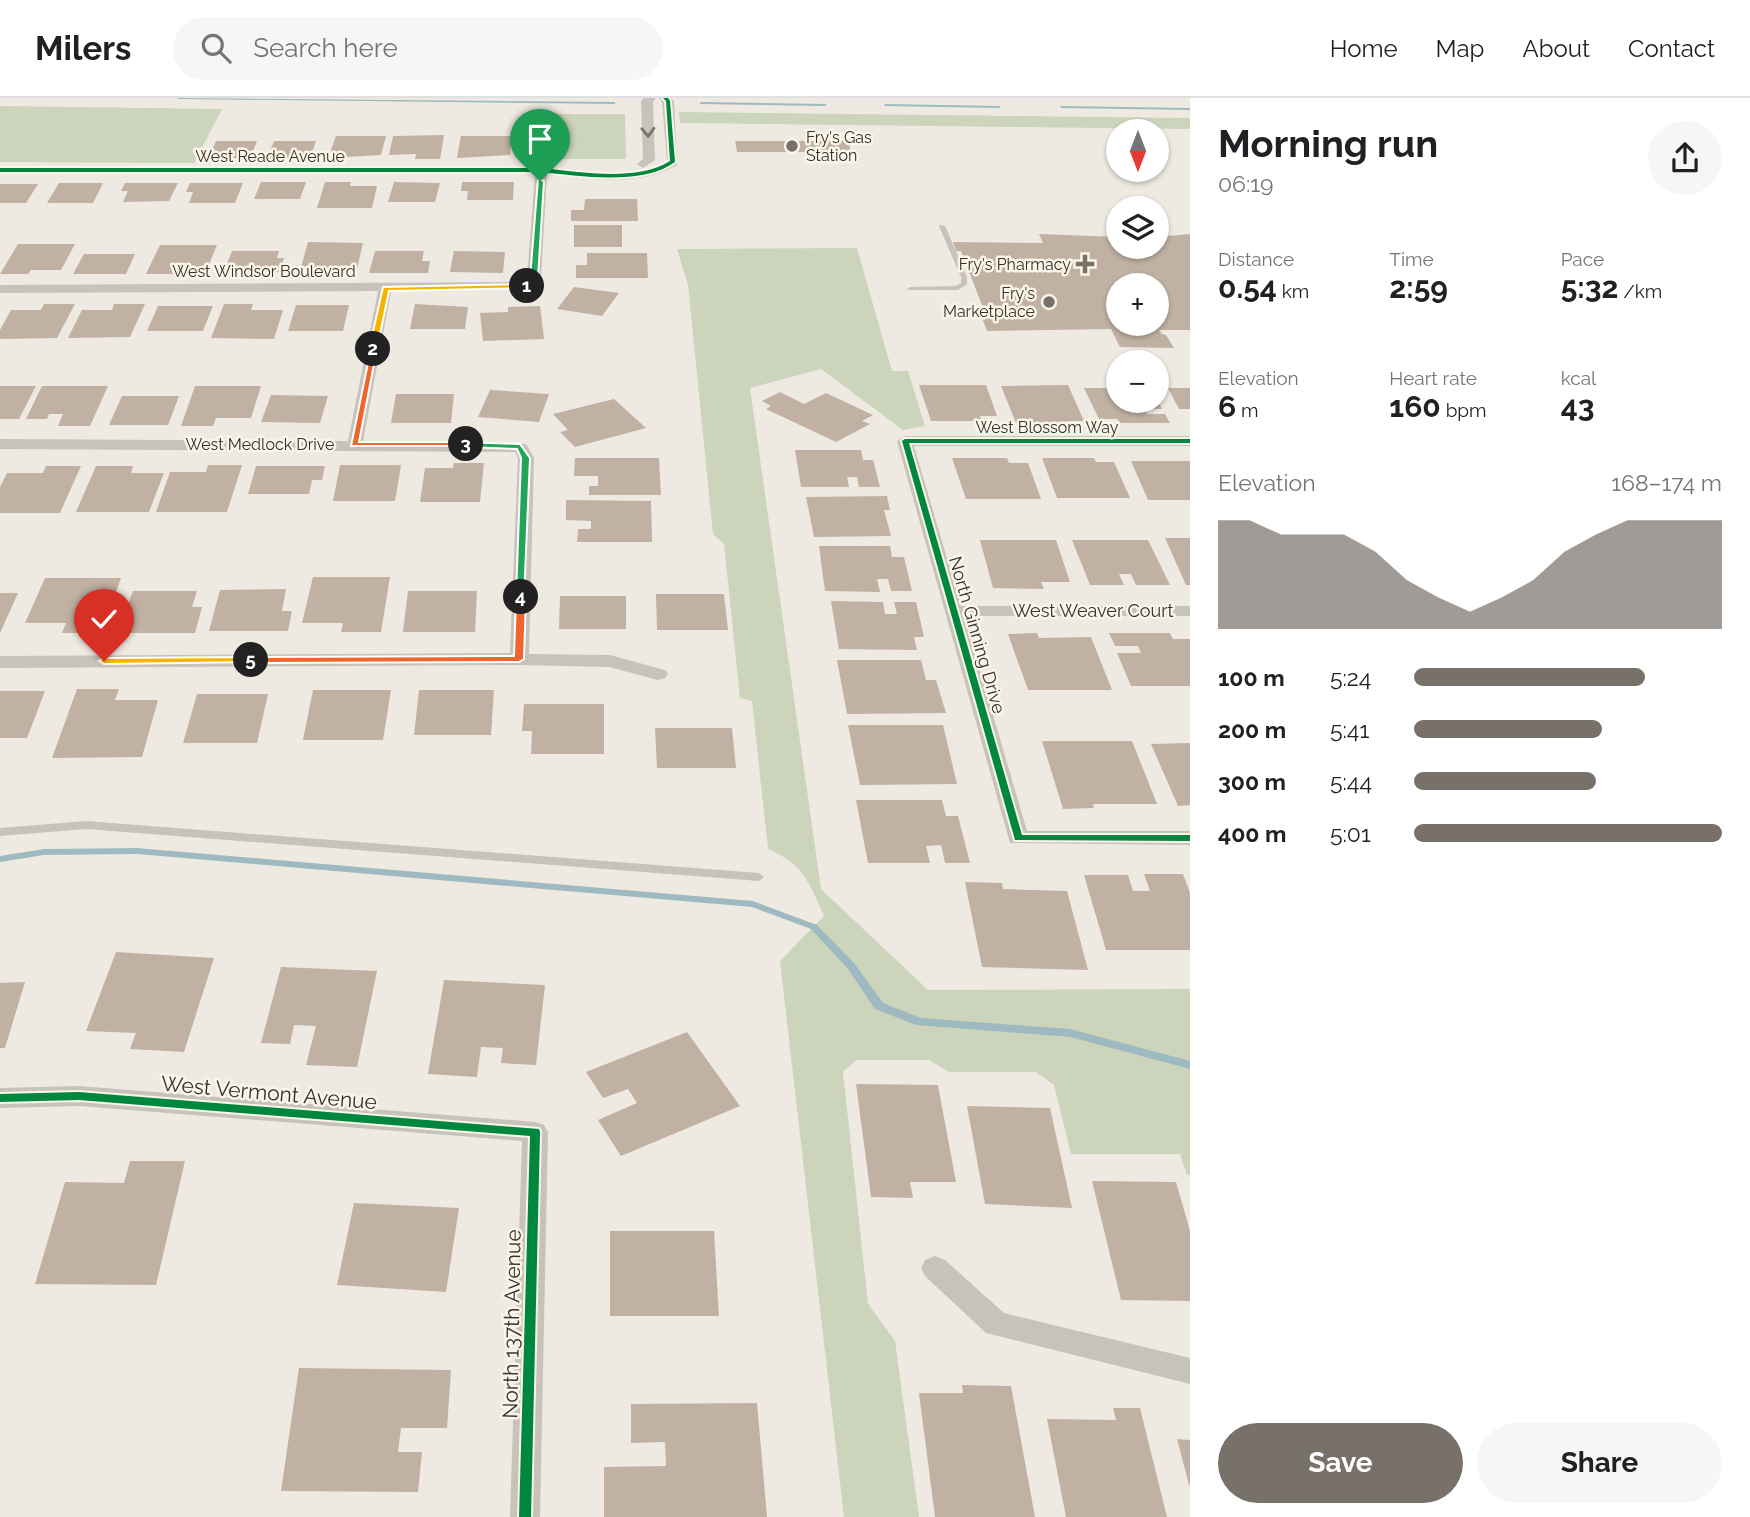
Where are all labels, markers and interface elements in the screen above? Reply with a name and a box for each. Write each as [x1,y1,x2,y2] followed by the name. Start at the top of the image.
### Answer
[173,17,663,80] search box
[35,29,131,68] text: Milers
[197,29,235,67] icon: search
[253,33,398,63] text: Search here
[1330,34,1398,63] text: Home
[1436,34,1484,63] text: Map
[1522,34,1590,63] text: About
[1628,34,1715,63] text: Contact
[510,109,570,181] pin
[1106,119,1169,182] north arrow
[1106,119,1169,413] map controls
[521,120,559,158] icon: arrive
[1218,121,1438,166] text: Morning run
[1648,121,1722,195] button: share
[640,127,655,138] one-way arrow
[806,128,872,165] place label: Fry's Gas Station
[784,138,800,154] marker: Fry's Gas Station
[195,147,345,166] street label: West Reade Avenue
[1218,170,1274,197] text: 06:19
[1106,196,1169,259] button: layers
[1218,248,1294,270] text: Distance
[1389,248,1434,270] text: Time
[1561,248,1604,270] text: Pace
[959,255,1071,274] place label: Fry's Pharmacy
[1077,256,1093,272] marker: Fry's Pharmacy
[172,262,356,281] street label: West Windsor Boulevard
[510,268,544,304] pin: 1
[1218,270,1277,305] text: 0.54
[1389,270,1448,305] text: 2:59
[1561,270,1618,305] text: 5:32
[1106,273,1169,336] button: +
[522,274,531,296] text: 1
[1277,280,1309,302] text: km
[1618,280,1662,302] text: /km
[943,284,1035,321] place label: Fry's Marketplace
[1041,294,1057,310] marker: Fry's Marketplace
[356,331,390,366] pin: 2
[367,337,378,359] text: 2
[1106,350,1169,413] button: −
[1218,367,1299,389] text: Elevation
[1389,367,1477,389] text: Heart rate
[1561,367,1596,389] text: kcal
[1218,389,1236,424] text: 6
[1389,389,1441,424] text: 160
[1561,389,1595,424] text: 43
[1236,399,1259,421] text: m
[1441,399,1487,421] text: bpm
[976,418,1119,437] street label: West Blossom Way
[448,426,484,462] pin: 3
[460,432,471,454] text: 3
[186,435,334,454] street label: West Medlock Drive
[1218,469,1316,496] text: Elevation
[1611,469,1722,496] text: 168–174 m
[945,554,1010,716] street label: North Ginning Drive
[504,580,538,614] pin: 4
[515,585,526,607] text: 4
[74,589,134,661] pin
[85,600,123,638] icon: check
[1012,600,1174,621] street label: West Weaver Court
[233,642,268,678] pin: 5
[245,648,256,670] text: 5
[1218,664,1285,691] text: 100 m
[1330,664,1371,691] text: 5:24
[1218,716,1286,743] text: 200 m
[1330,716,1369,743] text: 5:41
[1218,768,1286,795] text: 300 m
[1330,768,1372,795] text: 5:44
[1218,820,1286,847] text: 400 m
[1330,820,1371,847] text: 5:01
[160,1071,378,1114] street label: West Vermont Avenue
[497,1229,526,1419] street label: North 137th Avenue
[1218,1423,1463,1503] button: Save
[1477,1423,1722,1503] button: Share

